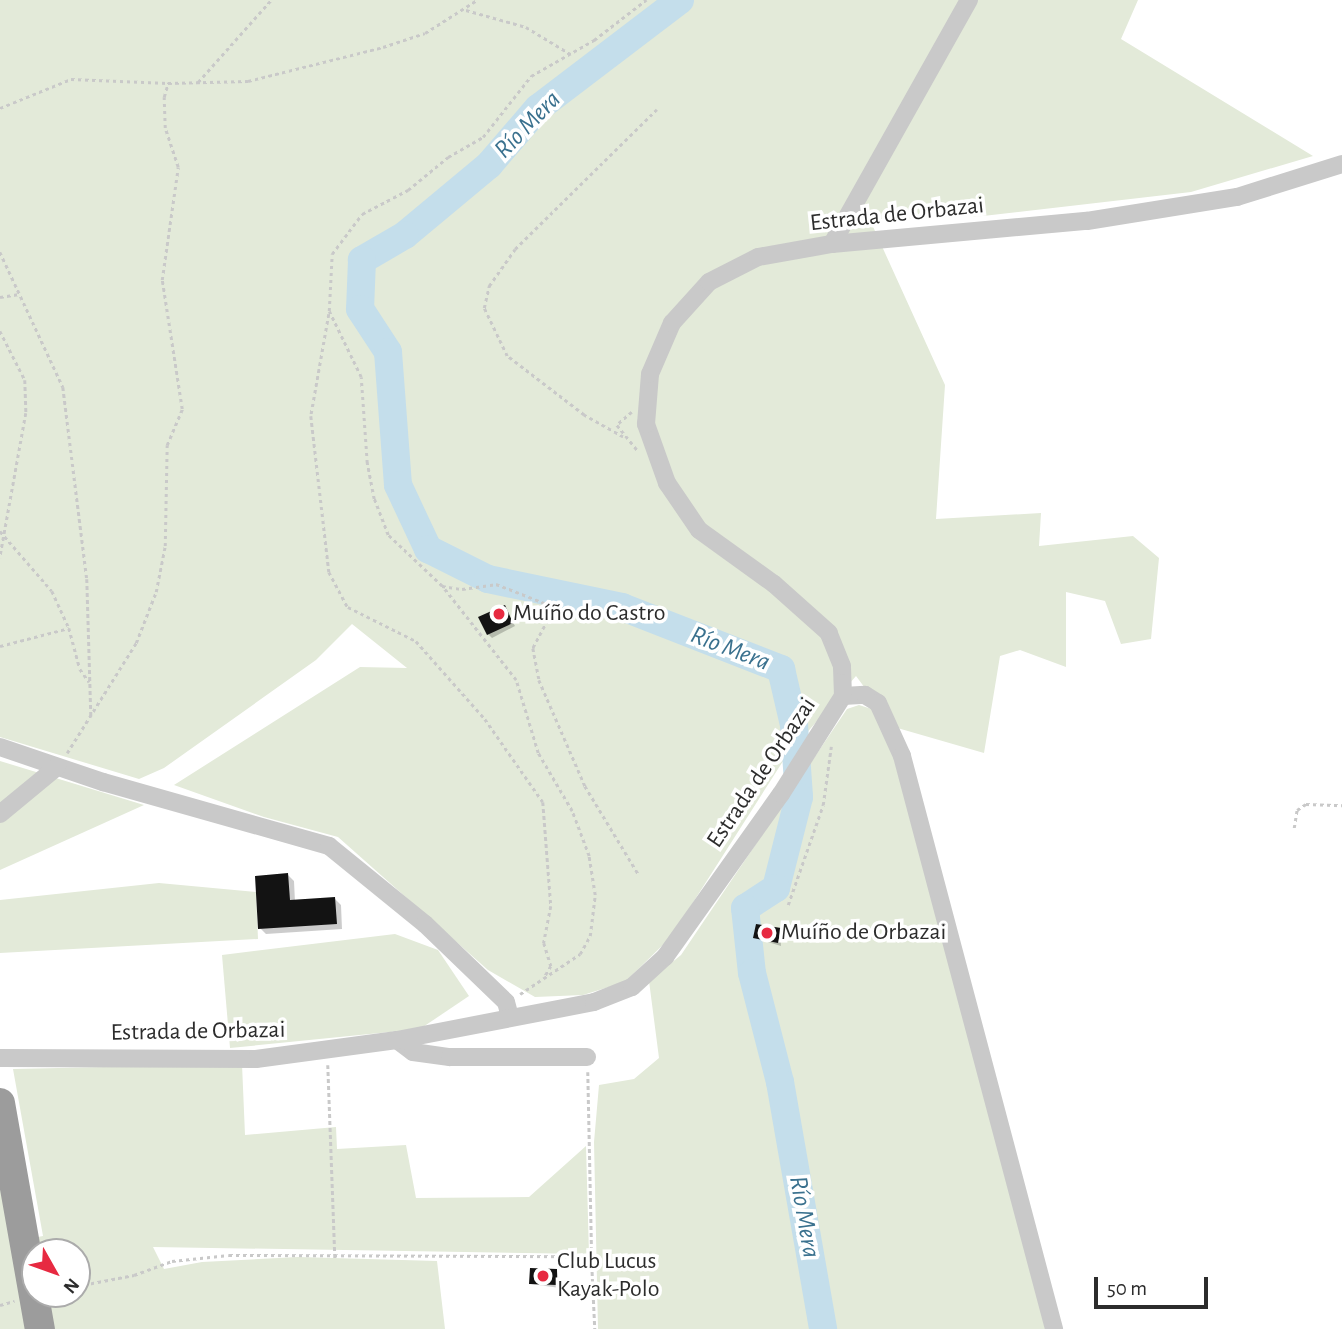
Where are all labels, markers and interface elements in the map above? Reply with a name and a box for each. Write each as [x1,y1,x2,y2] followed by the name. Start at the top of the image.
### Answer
[488,84,568,166] water label: Río Mera
[809,192,985,238] street label: Estrada de Orbazai
[513,600,665,628] place label: Muíño do Castro
[491,606,507,622] marker: Muíño do Castro
[686,620,774,678] water label: Río Mera
[701,692,823,854] street label: Estrada de Orbazai
[781,919,946,947] place label: Muíño de Orbazai
[759,925,775,941] marker: Muíño de Orbazai
[110,1016,286,1048] street label: Estrada de Orbazai
[781,1174,827,1260] water label: Río Mera
[21,1238,91,1308] north arrow
[557,1248,659,1304] place label: Club Lucus Kayak-Polo
[1097,1262,1211,1306] scale bar
[535,1268,551,1284] marker: Club Lucus Kayak-Polo
[59,1274,82,1297] text: N
[1107,1278,1147,1299] text: 50 m

